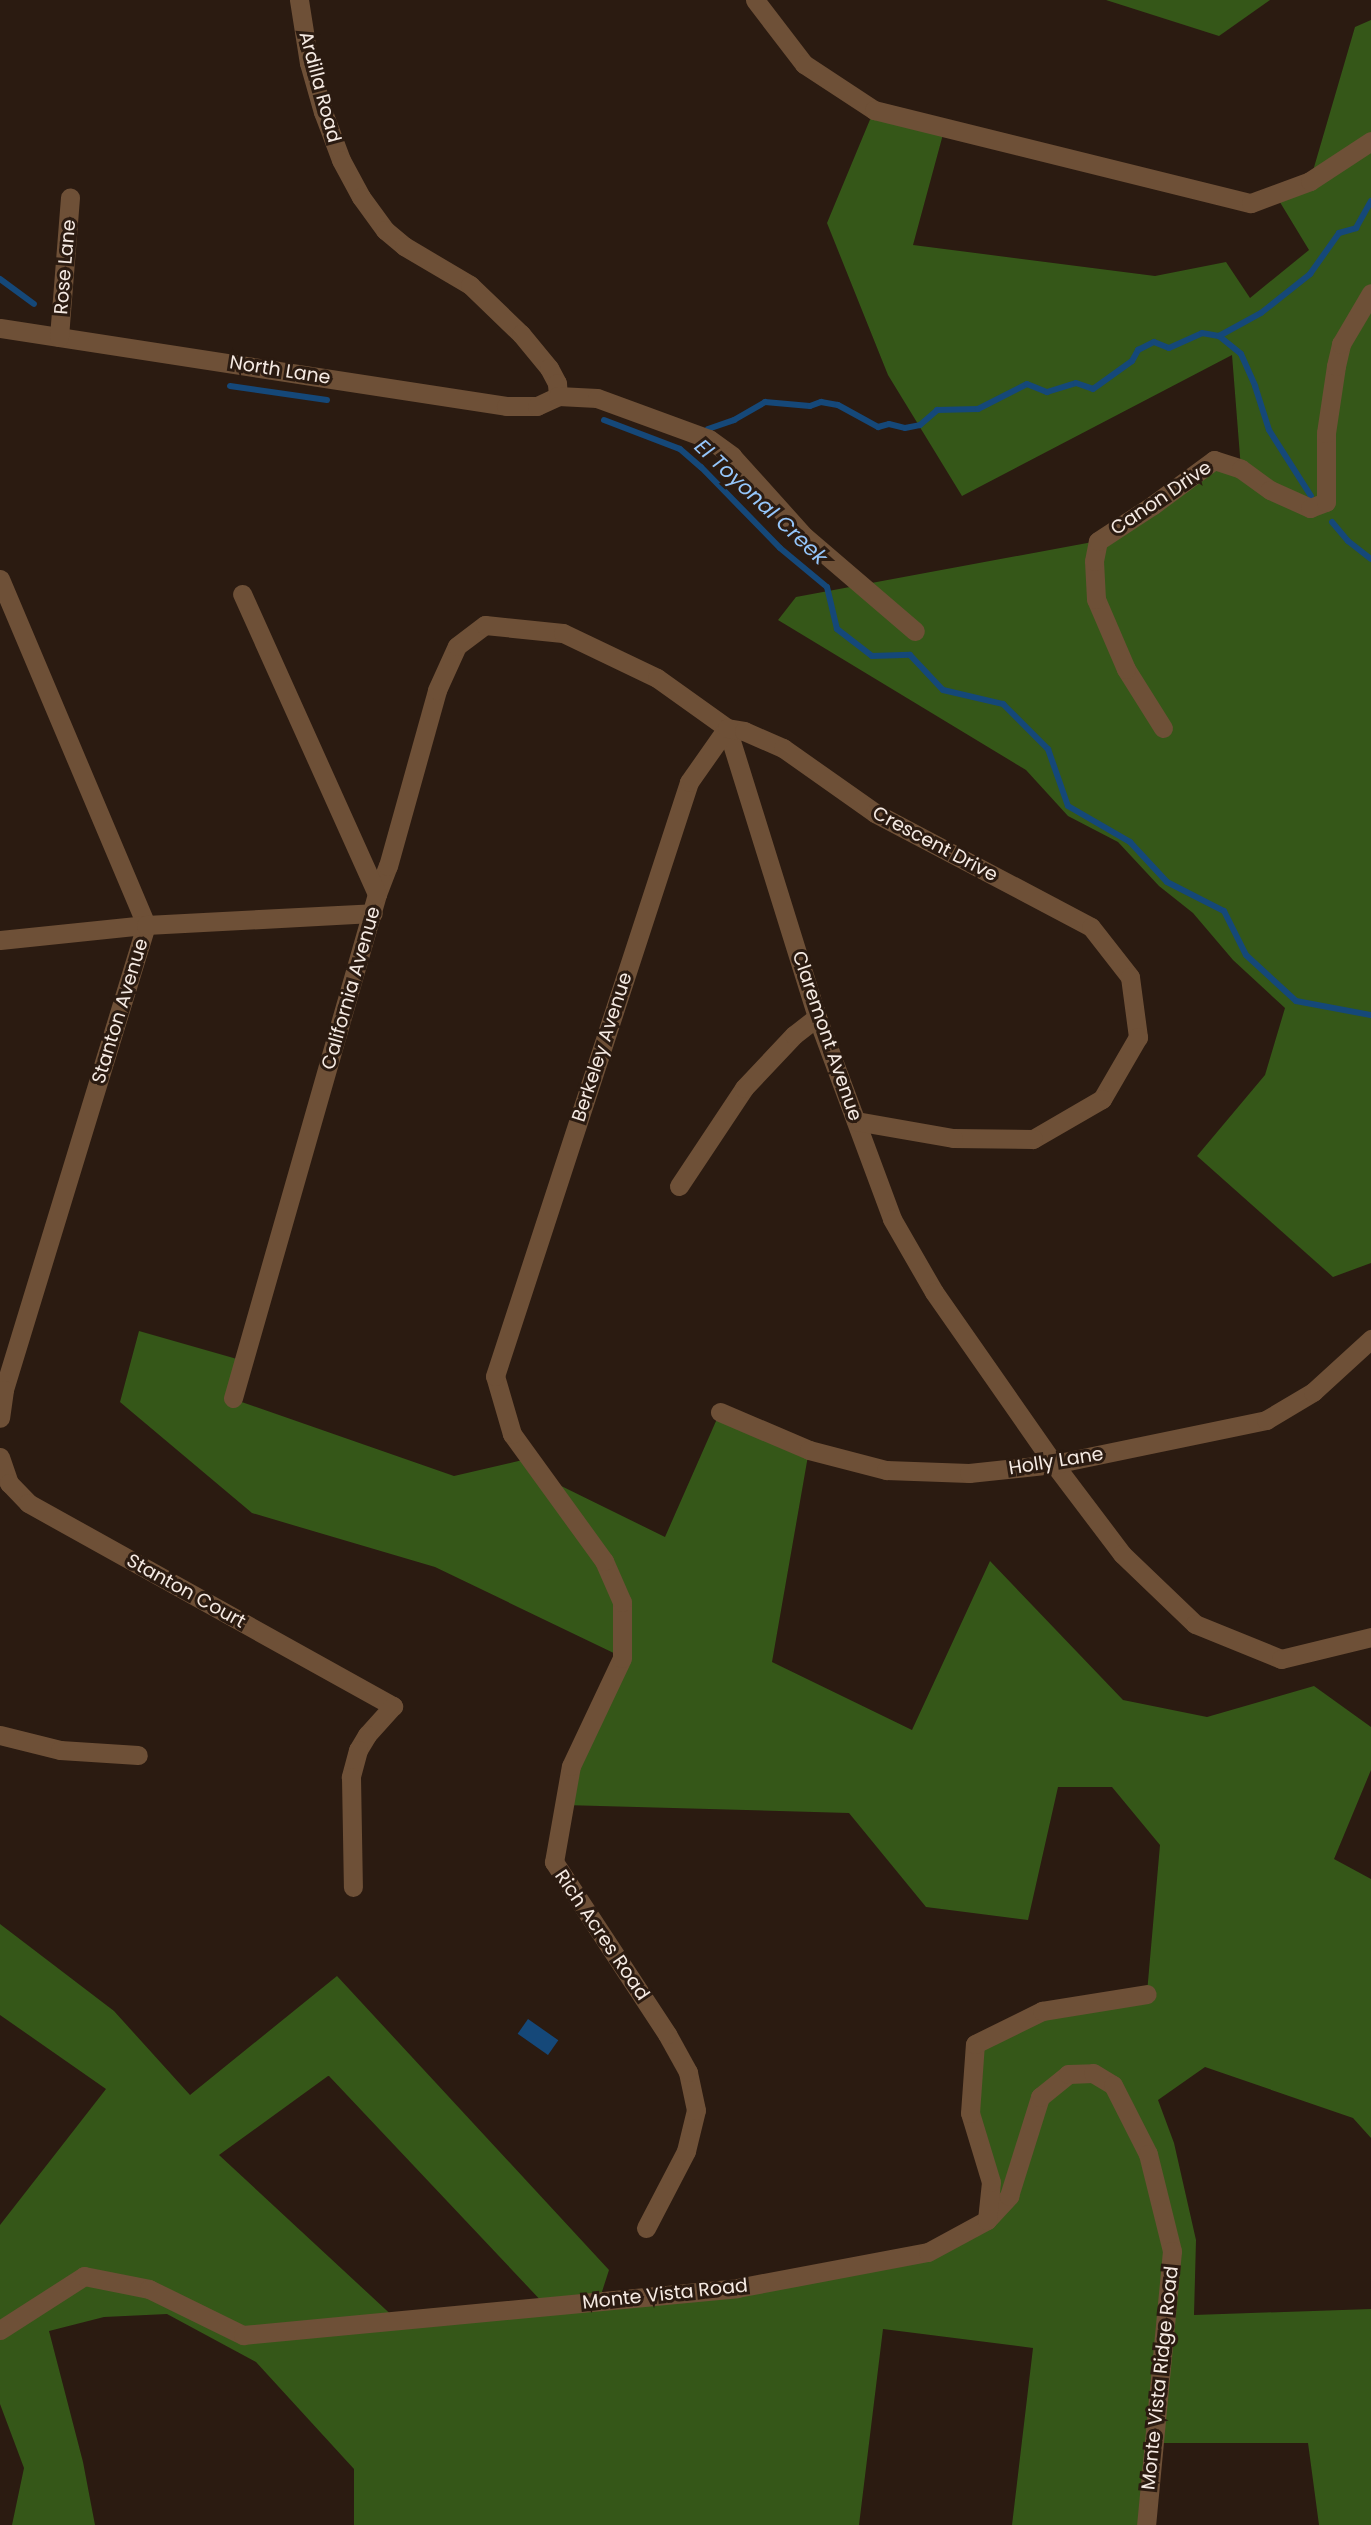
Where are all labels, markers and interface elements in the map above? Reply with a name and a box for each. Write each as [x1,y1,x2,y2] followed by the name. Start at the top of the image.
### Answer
[294,29,346,145] street label: Ardilla Road
[49,218,81,316] street label: Rose Lane
[228,351,332,389] street label: North Lane
[689,434,833,570] water label: El Toyonal Creek
[1106,456,1216,540] street label: Canon Drive
[868,801,1002,887] street label: Crescent Drive
[317,904,385,1072] street label: California Avenue
[87,936,153,1086] street label: Stanton Avenue
[787,948,867,1124] street label: Claremont Avenue
[567,969,637,1125] street label: Berkeley Avenue
[1007,1442,1105,1480] street label: Holly Lane
[123,1549,249,1633] street label: Stanton Court
[550,1865,654,2005] street label: Rich Acres Road
[1137,2265,1183,2491] street label: Monte Vista Ridge Road
[581,2274,749,2314] street label: Monte Vista Road

